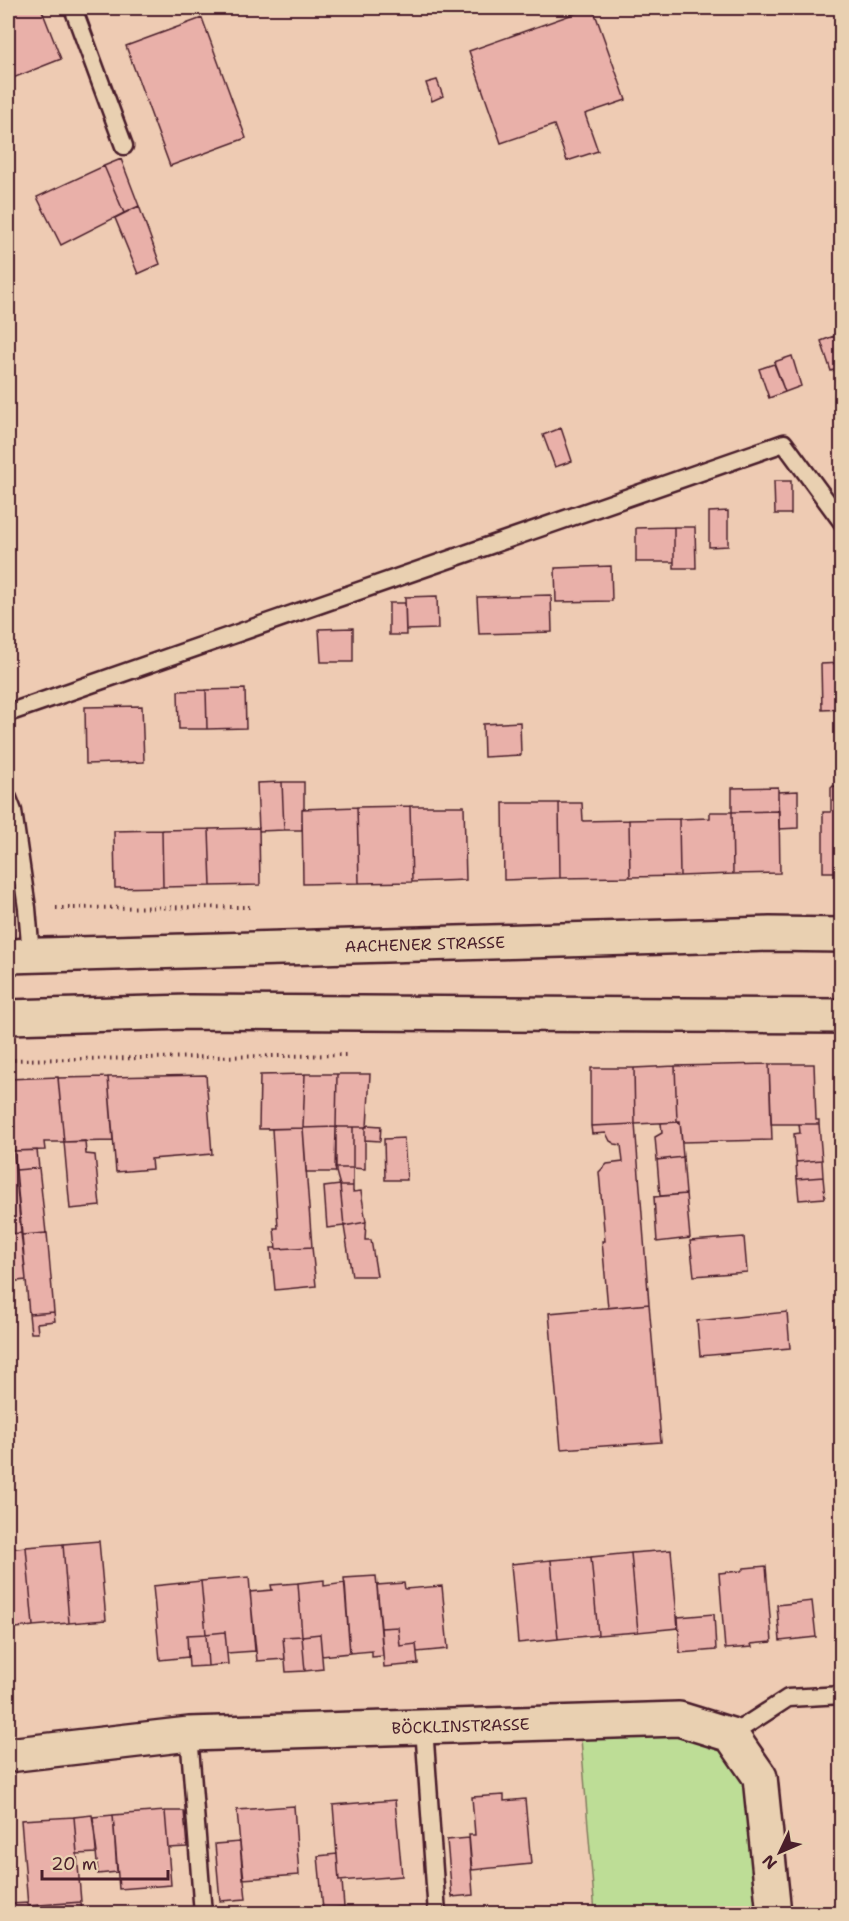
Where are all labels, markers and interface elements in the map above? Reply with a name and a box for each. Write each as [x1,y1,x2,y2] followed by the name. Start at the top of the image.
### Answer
[344,932,505,957] street label: AACHENER STRASSE
[391,1714,530,1739] street label: BÖCKLINSTRASSE
[750,1822,810,1882] north arrow
[42,1843,168,1881] scale bar
[758,1850,782,1874] text: N
[51,1852,97,1876] text: 20 m

